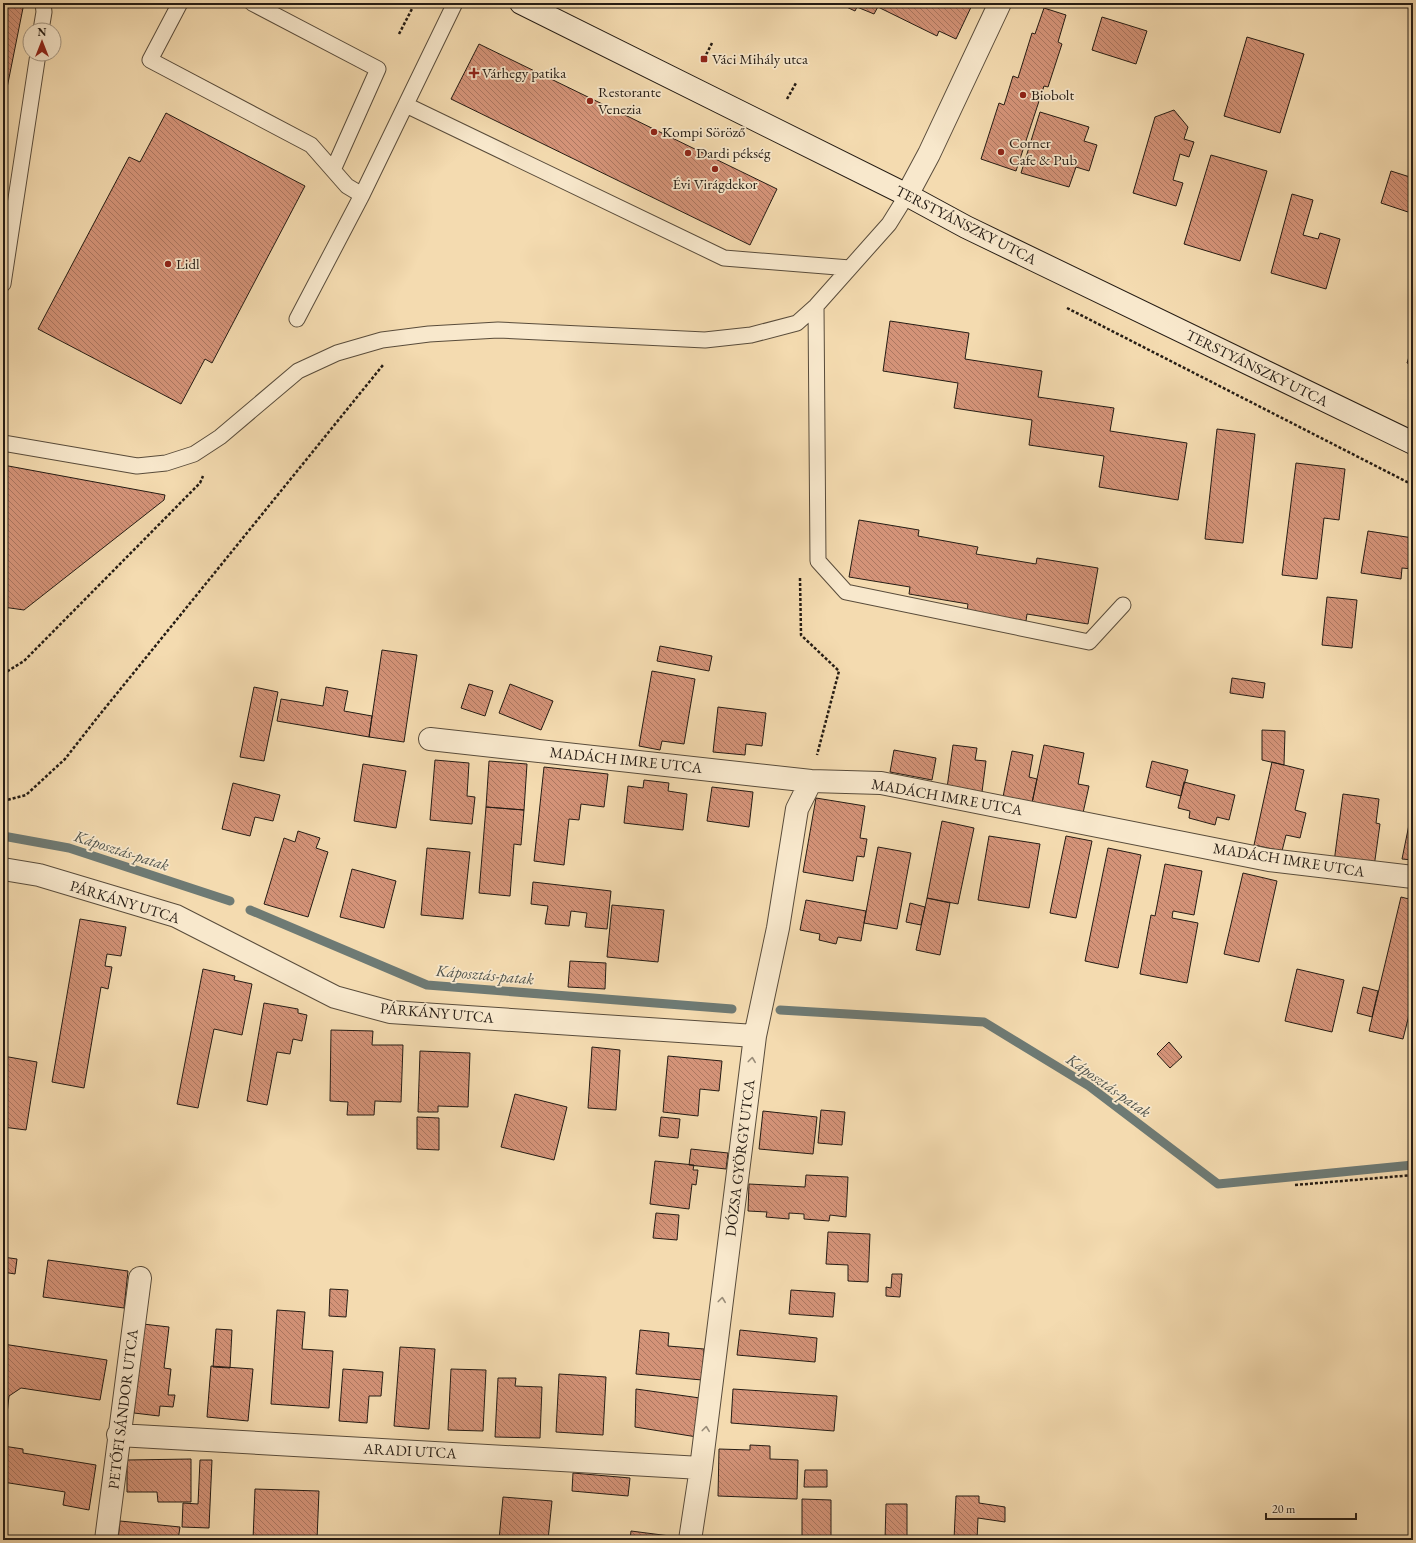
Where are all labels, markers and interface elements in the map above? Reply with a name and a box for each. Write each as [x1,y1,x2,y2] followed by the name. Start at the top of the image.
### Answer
[22,22,62,62] north arrow
[38,25,47,39] text: N
[712,49,808,68] place label: Váci Mihály utca
[699,54,709,64] marker: Váci Mihály utca
[482,63,566,82] place label: Várhegy patika
[469,68,479,78] marker: Várhegy patika
[598,82,661,118] place label: Restorante Venezia
[1031,85,1074,104] place label: Biobolt
[1018,90,1028,100] marker: Biobolt
[585,96,595,106] marker: Restorante Venezia
[662,122,745,141] place label: Kompi Söröző
[649,127,659,137] marker: Kompi Söröző
[1009,133,1077,169] place label: Corner Cafe & Pub
[696,143,771,162] place label: Dardi pékség
[996,147,1006,157] marker: Corner Cafe & Pub
[683,148,693,158] marker: Dardi pékség
[710,164,720,174] marker: Évi Virágdekor
[672,174,758,193] place label: Évi Virágdekor
[892,181,1041,269] street label: TERSTYÁNSZKY UTCA
[176,254,200,273] place label: Lidl
[163,259,173,269] marker: Lidl
[1183,325,1332,411] street label: TERSTYÁNSZKY UTCA
[549,742,704,777] street label: MADÁCH IMRE UTCA
[870,774,1025,819] street label: MADÁCH IMRE UTCA
[71,825,173,876] water label: Káposztás-patak
[1212,838,1367,881] street label: MADÁCH IMRE UTCA
[68,876,183,927] street label: PÁRKÁNY UTCA
[434,960,536,989] water label: Káposztás-patak
[379,998,495,1027] street label: PÁRKÁNY UTCA
[1062,1048,1156,1123] water label: Káposztás-patak
[747,1057,756,1063] one-way arrow
[720,1078,759,1238] street label: DÓZSA GYÖRGY UTCA
[717,1297,726,1303] one-way arrow
[103,1327,142,1490] street label: PETŐFI SÁNDOR UTCA
[701,1426,710,1432] one-way arrow
[362,1439,458,1462] street label: ARADI UTCA
[1266,1495,1356,1521] scale bar
[1272,1501,1296,1517] text: 20 m

